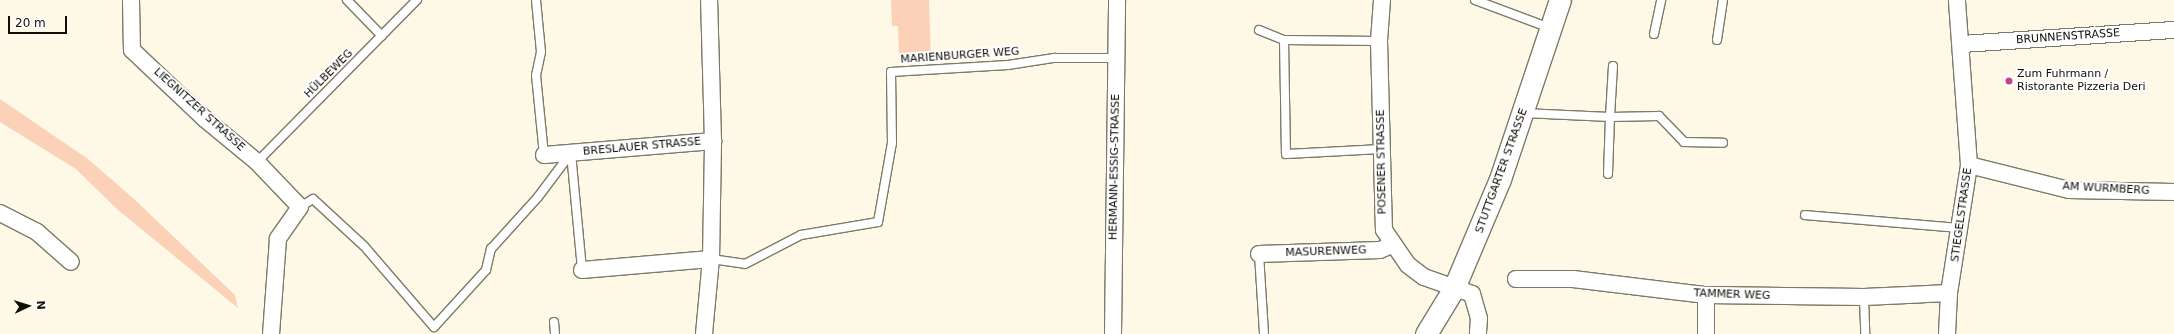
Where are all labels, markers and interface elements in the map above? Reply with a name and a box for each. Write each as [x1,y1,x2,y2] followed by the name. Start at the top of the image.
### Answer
[10,8,69,34] scale bar
[15,16,46,30] text: 20 m
[2016,27,2120,47] street label: BRUNNENSTRASSE
[900,45,1020,67] street label: MARIENBURGER WEG
[302,47,356,101] street label: HÜLBEWEG
[151,66,247,154] street label: LIEGNITZER STRASSE
[2017,68,2146,94] place label: Zum Fuhrmann / Ristorante Pizzeria Deri
[2004,76,2014,86] marker: Zum Fuhrmann / Ristorante Pizzeria Deri
[1107,94,1123,240] street label: HERMANN-ESSIG-STRASSE
[1473,107,1531,235] street label: STUTTGARTER STRASSE
[1374,109,1390,215] street label: POSENER STRASSE
[582,135,702,159] street label: BRESLAUER STRASSE
[1949,167,1975,263] street label: STIEGELSTRASSE
[2062,180,2150,198] street label: AM WURMBERG
[1285,244,1367,260] street label: MASURENWEG
[8,286,48,326] north arrow
[1693,287,1771,303] street label: TAMMER WEG
[34,300,47,310] text: N

